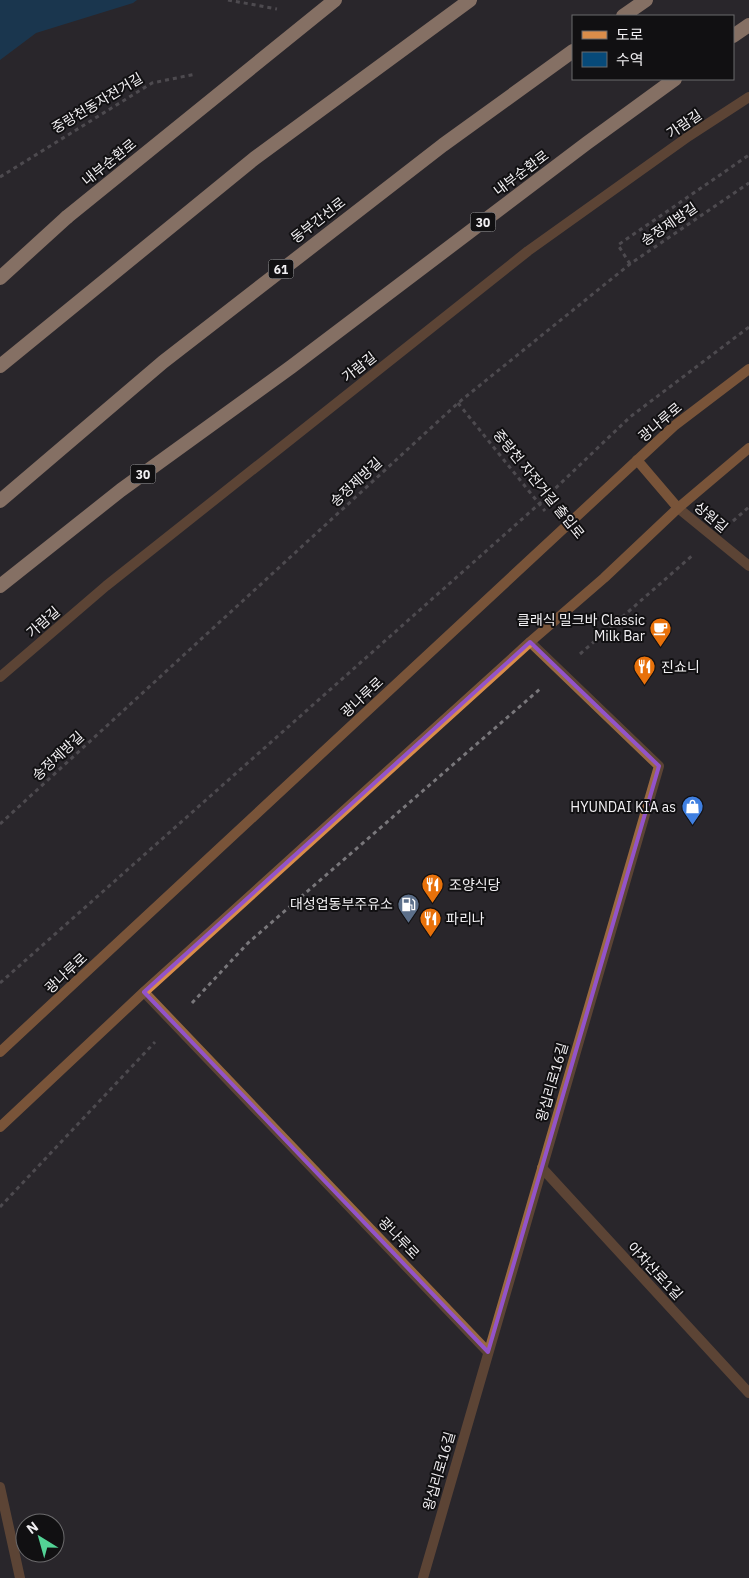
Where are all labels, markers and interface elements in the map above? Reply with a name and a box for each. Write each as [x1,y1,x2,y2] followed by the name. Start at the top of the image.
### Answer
[572,15,734,80] legend
[616,25,644,44] text: 도로
[616,50,644,69] text: 수역
[48,69,146,137] street label: 중랑천동자전거길
[663,106,705,142] street label: 가람길
[78,135,140,189] street label: 내부순환로
[490,146,552,200] street label: 내부순환로
[287,193,349,247] street label: 동부간선로
[637,199,701,249] street label: 송정제방길
[470,212,496,232] road number: 30
[268,260,294,278] road number: 61
[338,348,380,386] street label: 가람길
[634,398,686,445] street label: 광나루로
[489,426,589,542] street label: 중랑천 자전거길 출입로
[326,453,386,511] street label: 송정제방길
[130,464,156,484] road number: 30
[690,498,732,536] street label: 상원길
[23,603,63,641] street label: 가람길
[517,611,645,645] place label: 클래식 밀크바 Classic Milk Bar
[649,616,673,647] cafe icon: 클래식 밀크바 Classic Milk Bar
[633,655,657,686] restaurant icon: 진쇼니
[661,658,700,676] place label: 진쇼니
[337,673,387,721] street label: 광나루로
[28,727,88,785] street label: 송정제방길
[680,795,704,826] shop icon: HYUNDAI KIA as
[570,798,676,816] place label: HYUNDAI KIA as
[421,873,445,904] restaurant icon: 조양식당
[449,876,501,894] place label: 조양식당
[397,892,421,923] fuel station icon: 대성업동부주유소
[290,895,393,913] place label: 대성업동부주유소
[418,907,442,938] restaurant icon: 파리나
[446,910,485,928] place label: 파리나
[41,949,91,997] street label: 광나루로
[532,1040,572,1124] street label: 왕십리로16길
[375,1213,423,1263] street label: 광나루로
[624,1238,686,1304] street label: 아차산로1길
[419,1429,459,1513] street label: 왕십리로16길
[15,1513,65,1563] north arrow
[23,1517,42,1538] text: N

